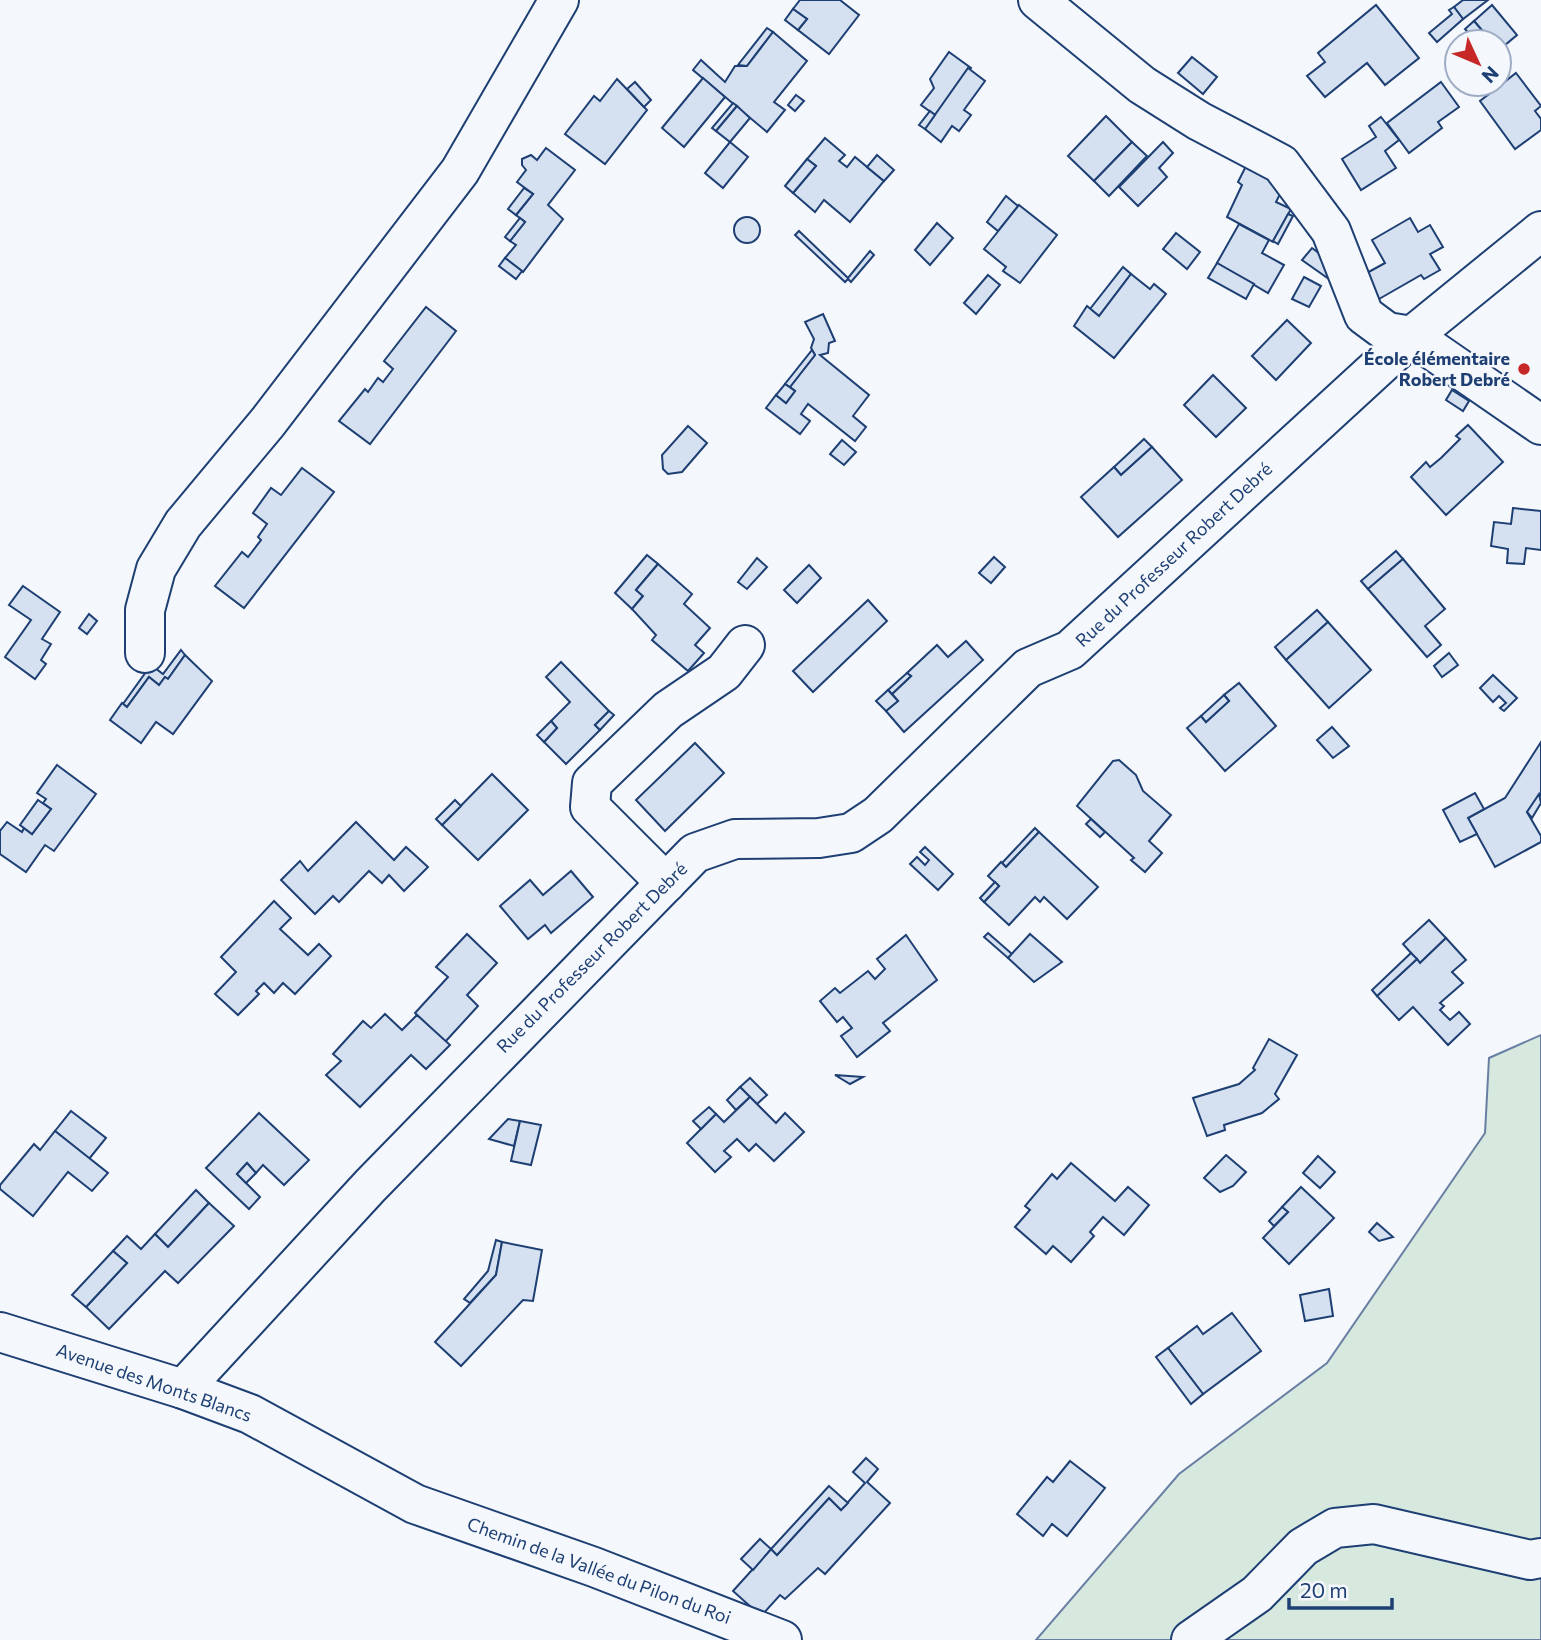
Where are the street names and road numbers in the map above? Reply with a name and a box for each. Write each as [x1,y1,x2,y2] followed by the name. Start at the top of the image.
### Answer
[1071,457,1276,651] street label: Rue du Professeur Robert Debré
[491,857,691,1057] street label: Rue du Professeur Robert Debré
[54,1338,255,1426] street label: Avenue des Monts Blancs
[464,1512,734,1628] street label: Chemin de la Vallée du Pilon du Roi

